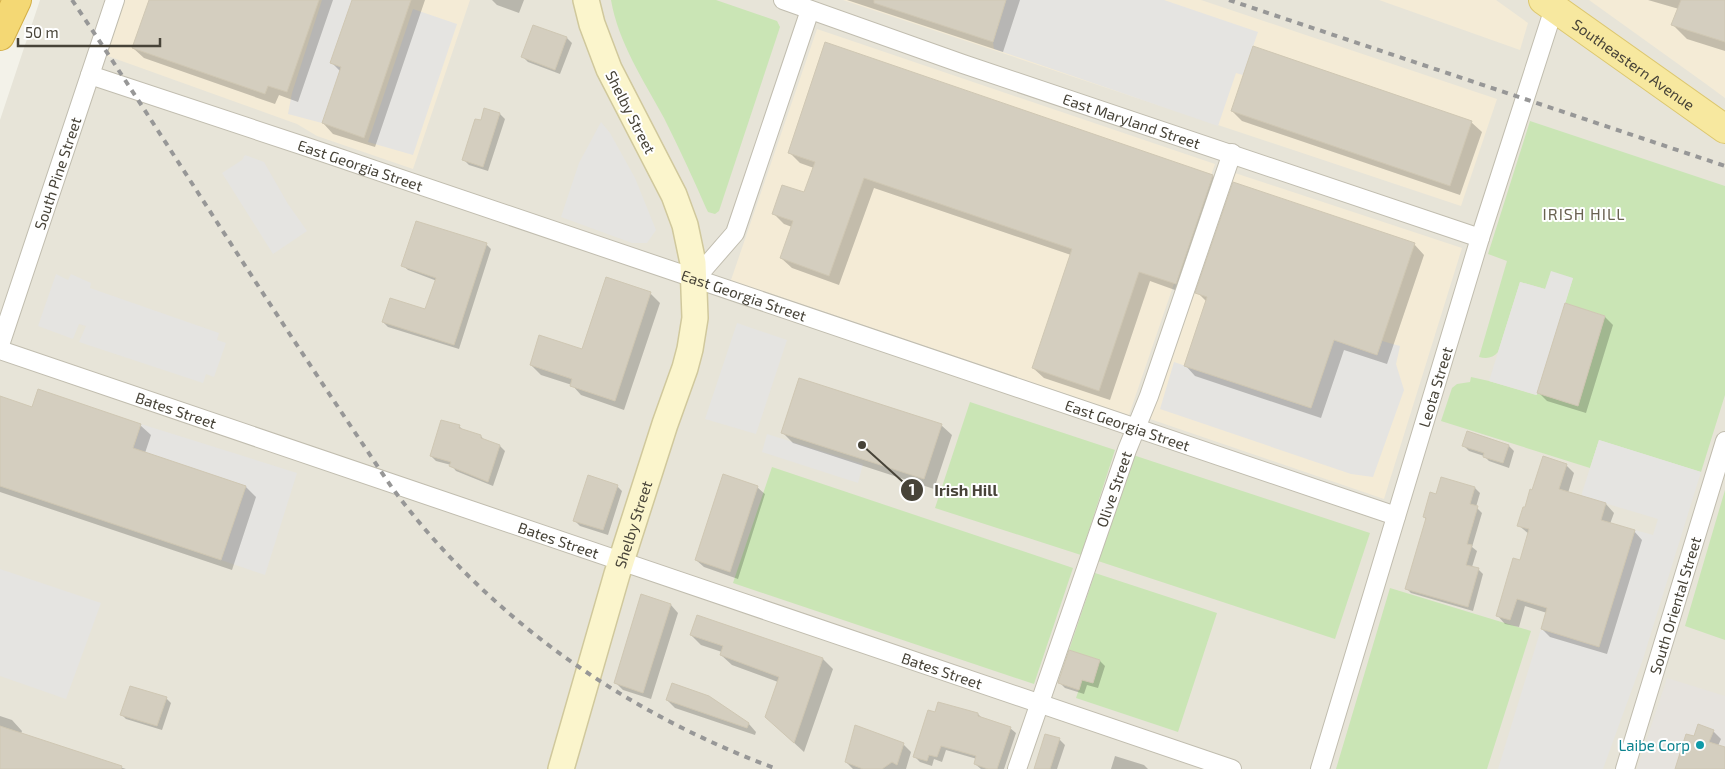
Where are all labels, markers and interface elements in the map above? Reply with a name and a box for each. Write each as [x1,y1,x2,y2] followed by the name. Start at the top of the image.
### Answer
[18,15,160,47] scale bar
[1569,15,1698,114] street label: Southeastern Avenue
[25,23,59,41] text: 50 m
[602,67,660,157] street label: Shelby Street
[1061,89,1203,152] street label: East Maryland Street
[30,114,84,232] street label: South Pine Street
[296,136,425,195] street label: East Georgia Street
[1543,204,1625,223] district label: IRISH HILL
[679,266,809,325] street label: East Georgia Street
[1414,344,1456,429] street label: Leota Street
[133,388,219,432] street label: Bates Street
[1063,396,1193,455] street label: East Georgia Street
[1092,449,1135,530] street label: Olive Street
[899,474,1008,505] callout: Irish Hill
[610,478,655,570] street label: Shelby Street
[909,480,915,498] text: 1
[934,480,998,499] text: Irish Hill
[516,518,602,562] street label: Bates Street
[1645,534,1704,676] street label: South Oriental Street
[899,648,985,693] street label: Bates Street
[1619,736,1690,754] place label: Laibe Corp
[1694,739,1706,751] marker: Laibe Corp

